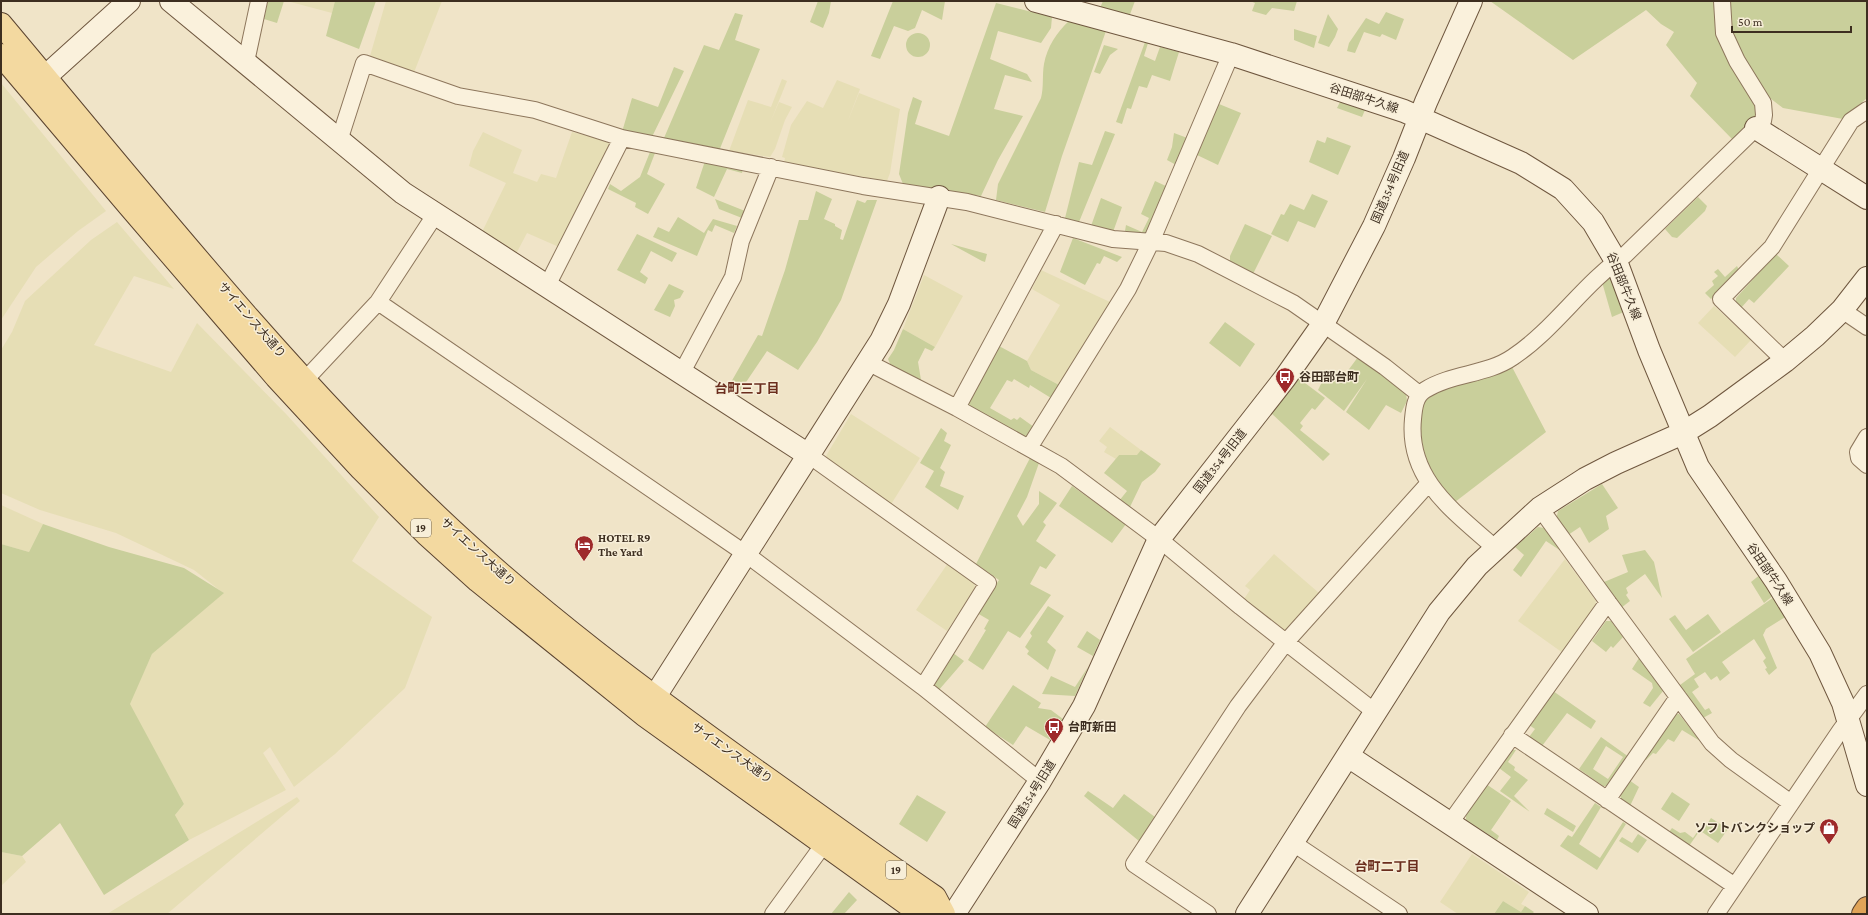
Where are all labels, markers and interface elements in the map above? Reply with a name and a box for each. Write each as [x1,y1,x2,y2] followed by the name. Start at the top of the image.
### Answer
[1732,8,1851,34] scale bar
[1738,15,1763,29] text: 50 m
[1328,80,1400,116] street label: 谷田部牛久線
[1368,149,1412,225] street label: 国道354号旧道
[1604,250,1644,322] street label: 谷田部牛久線
[215,279,289,361] street label: サイエンス大通り
[1274,366,1296,394] bus stop icon: 谷田部台町
[1299,370,1359,384] place label: 谷田部台町
[714,381,780,396] district label: 台町三丁目
[1191,426,1249,496] street label: 国道354号旧道
[438,515,518,589] street label: サイエンス大通り
[411,519,431,537] road number: 19
[598,531,651,559] place label: HOTEL R9 The Yard
[573,534,595,562] hotel icon: HOTEL R9 The Yard
[1744,540,1796,608] street label: 谷田部牛久線
[1043,716,1065,744] bus stop icon: 台町新田
[689,720,775,786] street label: サイエンス大通り
[1068,720,1116,734] place label: 台町新田
[1006,757,1058,831] street label: 国道354号旧道
[1818,817,1840,845] shop icon: ソフトバンクショップ
[1694,821,1815,835] place label: ソフトバンクショップ
[1354,859,1420,874] district label: 台町二丁目
[886,861,906,879] road number: 19

